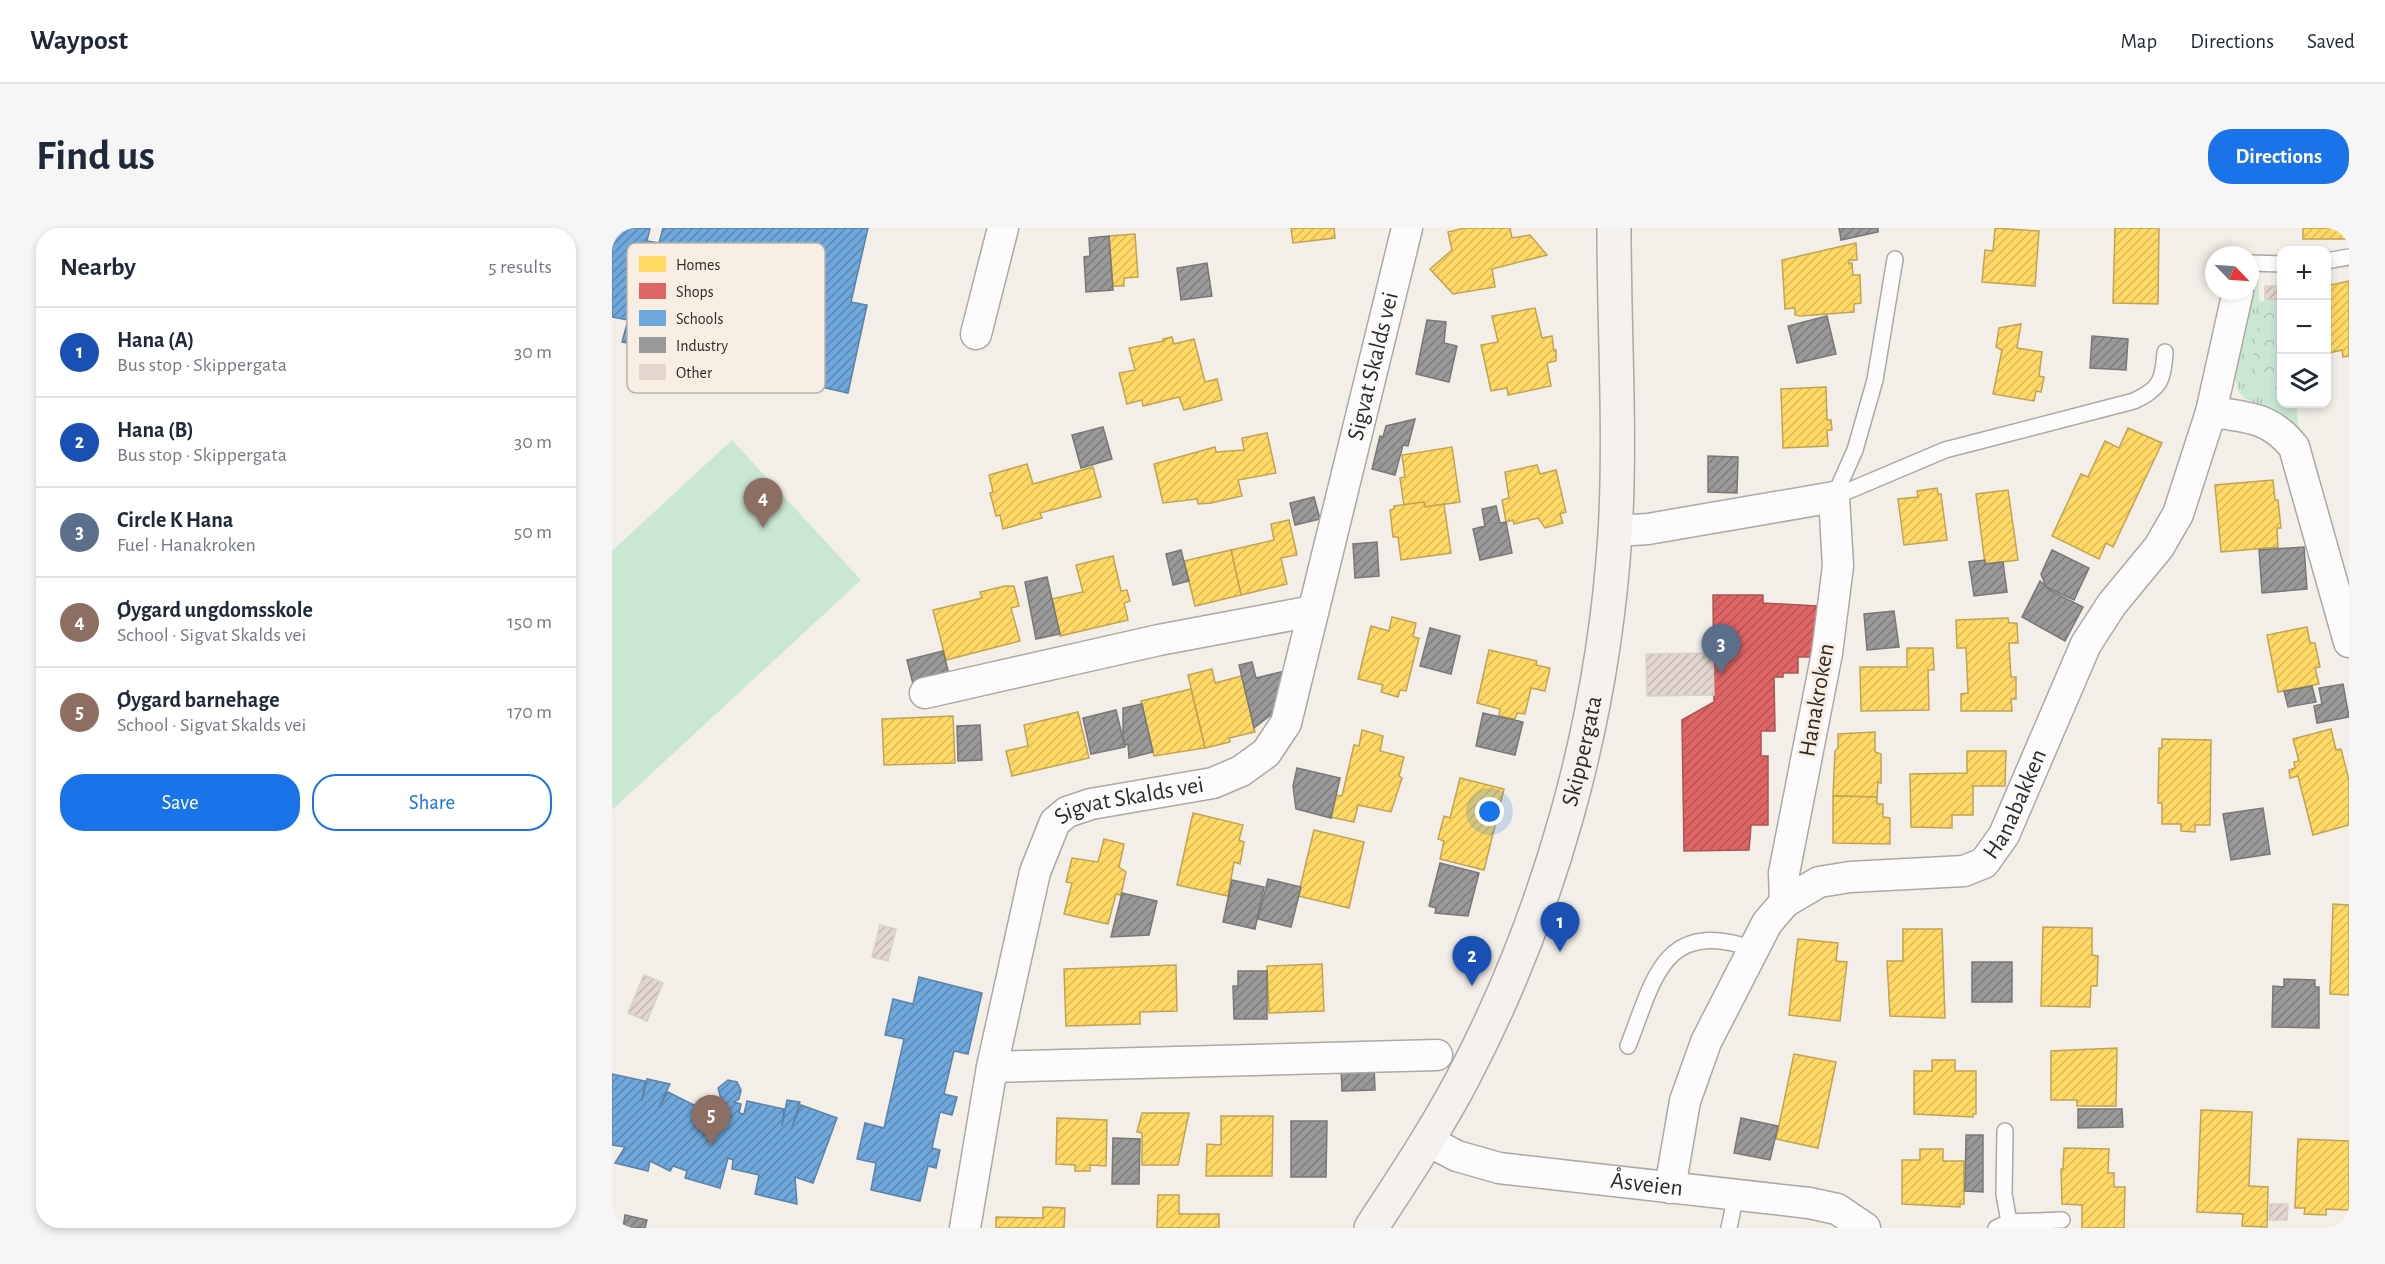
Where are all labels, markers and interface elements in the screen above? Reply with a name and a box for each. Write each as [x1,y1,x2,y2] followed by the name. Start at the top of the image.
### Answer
[30,27,128,55] text: Waypost
[2121,31,2157,52] text: Map
[2190,31,2274,52] text: Directions
[2307,31,2355,52] text: Saved
[2208,129,2349,184] button: Directions
[36,135,155,177] text: Find us
[627,243,825,393] legend
[2205,246,2259,300] north arrow
[2277,246,2331,408] map controls
[2277,246,2331,300] button: +
[60,254,136,280] text: Nearby
[488,257,552,277] text: 5 results
[676,257,720,273] text: Homes
[676,284,714,300] text: Shops
[1343,290,1403,443] street label: Sigvat Skalds vei
[2277,300,2331,354] button: −
[676,311,723,327] text: Schools
[117,329,194,351] text: Hana (A)
[676,338,728,355] text: Industry
[76,342,83,362] text: 1
[514,342,552,362] text: 30 m
[2277,354,2331,408] button: layers
[117,355,287,375] text: Bus stop · Skippergata
[676,365,713,381] text: Other
[117,419,194,441] text: Hana (B)
[75,432,84,452] text: 2
[514,432,552,452] text: 30 m
[117,445,287,465] text: Bus stop · Skippergata
[744,478,782,528] pin: 4
[117,509,233,531] text: Circle K Hana
[75,522,84,542] text: 3
[514,522,552,542] text: 50 m
[117,535,256,555] text: Fuel · Hanakroken
[117,599,313,621] text: Øygard ungdomsskole
[74,612,85,632] text: 4
[507,612,552,632] text: 150 m
[1702,624,1740,674] pin: 3
[117,625,306,645] text: School · Sigvat Skalds vei
[1795,641,1839,759] street label: Hanakroken
[117,689,280,711] text: Øygard barnehage
[1558,694,1606,809] street label: Skippergata
[75,702,84,722] text: 5
[507,702,552,722] text: 170 m
[117,715,306,735] text: School · Sigvat Skalds vei
[1979,746,2051,864] street label: Hanabakken
[1050,773,1206,829] street label: Sigvat Skalds vei
[60,774,300,831] button: Save
[312,774,552,831] button: Share
[1475,797,1504,826] your location
[1540,902,1580,952] pin: 1
[1452,936,1492,986] pin: 2
[692,1096,730,1145] pin: 5
[1609,1167,1684,1201] street label: Åsveien

